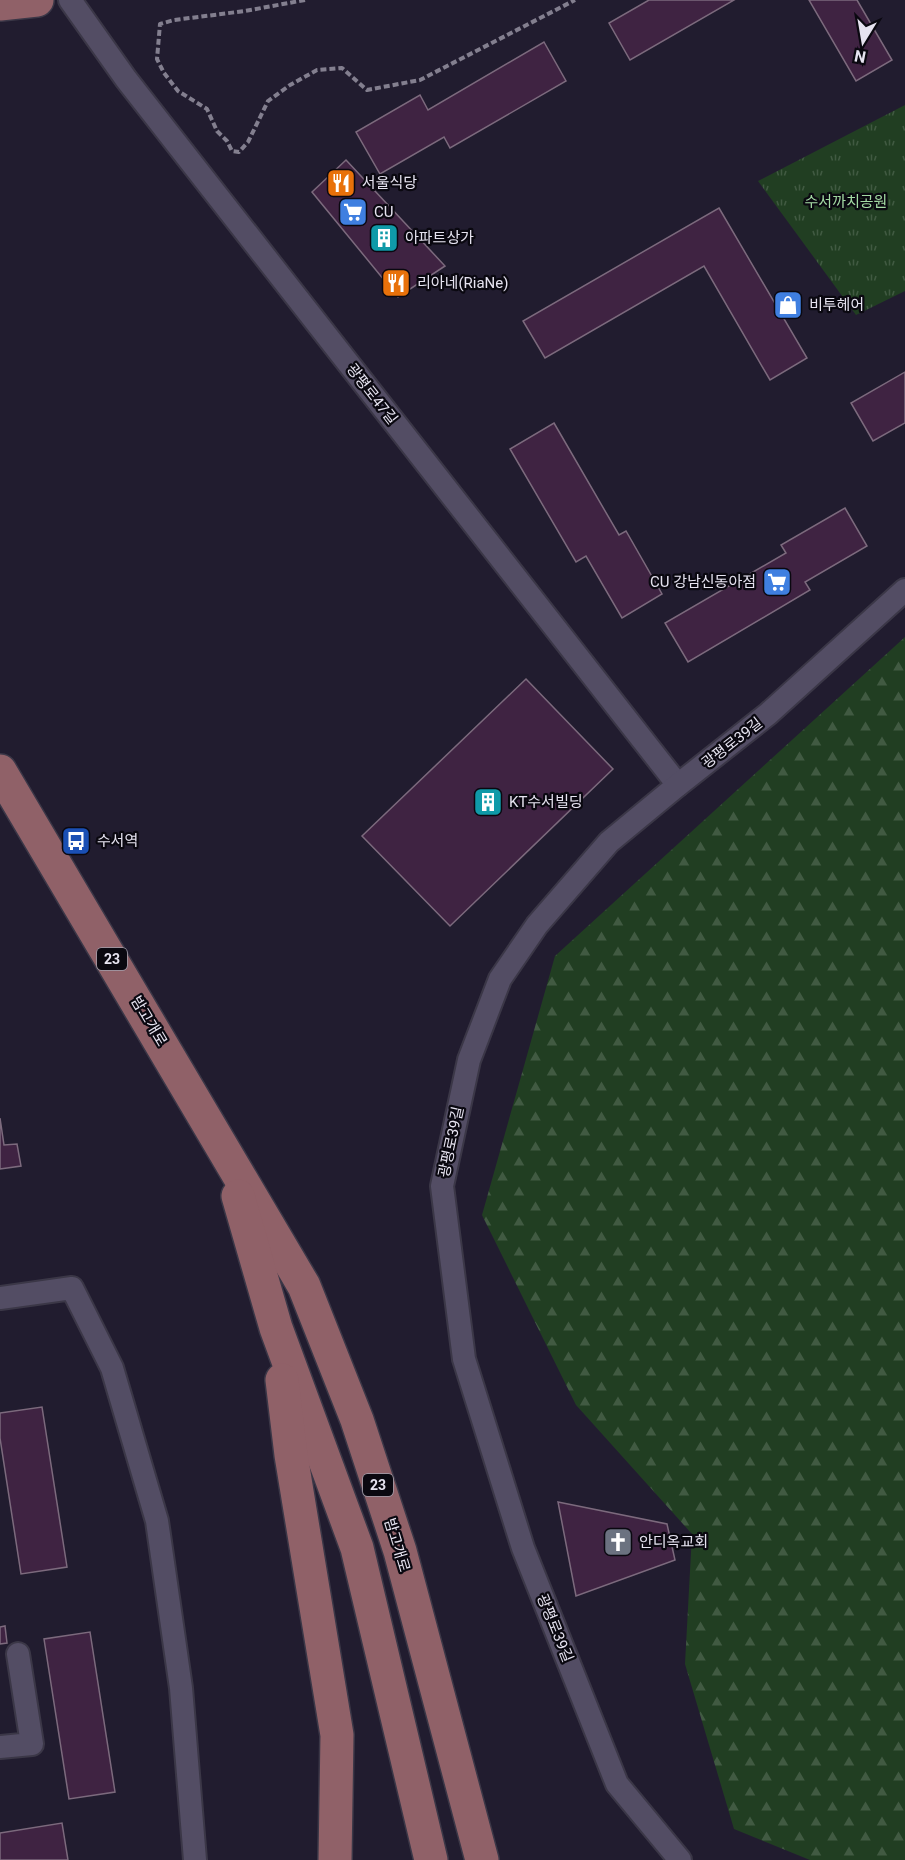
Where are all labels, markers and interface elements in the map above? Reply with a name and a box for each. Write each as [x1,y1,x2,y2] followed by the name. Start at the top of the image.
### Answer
[833,12,893,72] north arrow
[853,46,868,67] text: N
[325,167,357,199] restaurant icon: 서울식당
[362,174,417,192] place label: 서울식당
[805,193,887,211] park label: 수서까치공원
[337,196,369,228] supermarket icon: CU
[374,203,394,221] place label: CU
[368,222,400,254] building icon: 아파트상가
[405,229,474,247] place label: 아파트상가
[380,267,412,299] restaurant icon: 리아네(RiaNe)
[417,274,508,292] place label: 리아네(RiaNe)
[772,289,804,321] shop icon: 비투헤어
[809,296,864,314] place label: 비투헤어
[343,360,401,428] street label: 광평로47길
[761,566,793,598] supermarket icon: CU 강남신동아점
[650,573,756,591] place label: CU 강남신동아점
[698,714,766,772] street label: 광평로39길
[472,786,504,818] building icon: KT수서빌딩
[509,793,583,811] place label: KT수서빌딩
[60,825,92,857] bus stop icon: 수서역
[97,832,138,850] place label: 수서역
[97,948,127,970] road number: 23
[127,993,171,1049] street label: 밤고개로
[435,1105,467,1179] street label: 광평로39길
[363,1474,393,1496] road number: 23
[380,1516,414,1574] street label: 밤고개로
[602,1526,634,1558] church icon: 안디옥교회
[639,1533,708,1551] place label: 안디옥교회
[533,1591,577,1665] street label: 광평로39길

